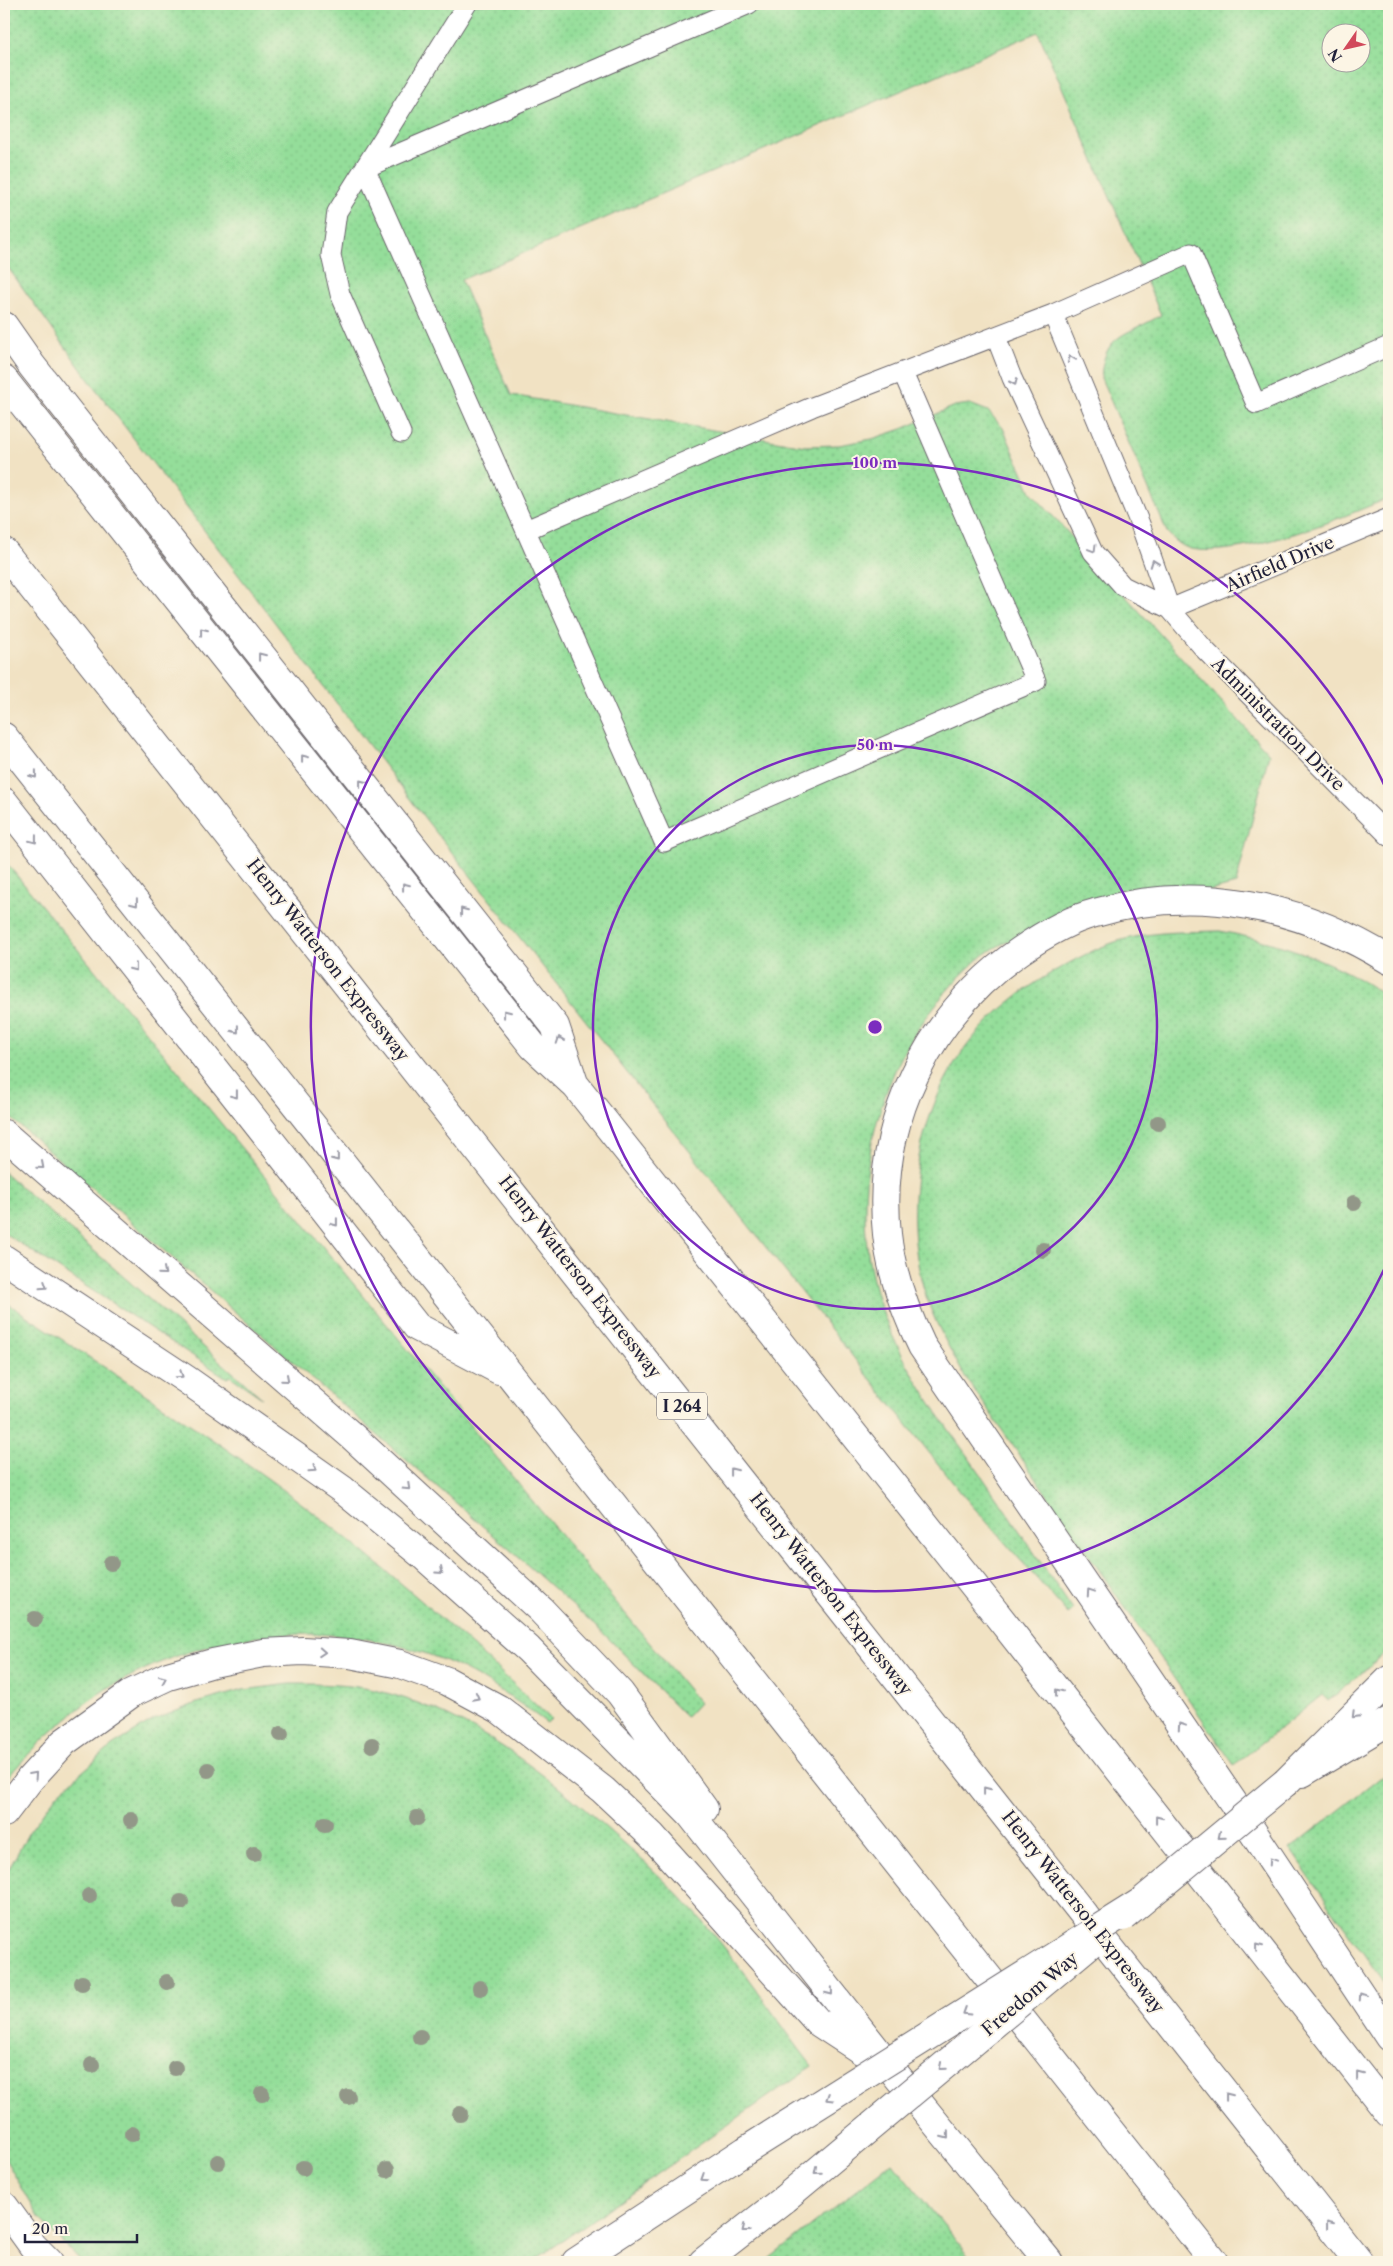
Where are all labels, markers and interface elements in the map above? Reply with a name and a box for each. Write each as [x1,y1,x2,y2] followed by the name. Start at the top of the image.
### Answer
[1320,22,1370,72] north arrow
[1324,45,1346,65] text: N
[1067,355,1077,364] one-way arrow
[1008,377,1018,386] one-way arrow
[853,453,897,472] text: 100 m
[1222,531,1338,597] street label: Airfield Drive
[1087,544,1097,553] one-way arrow
[1150,559,1160,568] one-way arrow
[201,628,209,637] one-way arrow
[1206,652,1349,795] street label: Administration Drive
[259,653,267,662] one-way arrow
[857,735,893,754] text: 50 m
[301,755,310,764] one-way arrow
[28,769,37,779] one-way arrow
[360,780,368,789] one-way arrow
[28,834,36,843] one-way arrow
[242,854,414,1066] street label: Henry Watterson Expressway
[403,883,411,892] one-way arrow
[129,897,137,906] one-way arrow
[460,907,469,916] one-way arrow
[129,962,137,971] one-way arrow
[504,1010,512,1019] one-way arrow
[866,1018,884,1036] centre of rings
[230,1024,238,1033] one-way arrow
[556,1037,566,1045] one-way arrow
[229,1090,238,1099] one-way arrow
[331,1152,340,1161] one-way arrow
[35,1160,44,1169] one-way arrow
[494,1171,666,1383] street label: Henry Watterson Expressway
[330,1217,338,1226] one-way arrow
[158,1267,167,1276] one-way arrow
[39,1280,48,1289] one-way arrow
[175,1369,184,1379] one-way arrow
[280,1373,289,1382] one-way arrow
[657,1392,707,1420] road number: I 264
[307,1463,317,1472] one-way arrow
[731,1468,739,1477] one-way arrow
[401,1481,410,1490] one-way arrow
[745,1488,917,1700] street label: Henry Watterson Expressway
[434,1565,443,1574] one-way arrow
[1087,1588,1096,1598] one-way arrow
[318,1646,326,1657] one-way arrow
[158,1674,167,1685] one-way arrow
[1055,1689,1063,1698] one-way arrow
[471,1691,480,1701] one-way arrow
[1351,1709,1360,1718] one-way arrow
[1178,1723,1187,1732] one-way arrow
[28,1772,37,1781] one-way arrow
[984,1787,992,1796] one-way arrow
[997,1806,1169,2018] street label: Henry Watterson Expressway
[1155,1816,1164,1825] one-way arrow
[1218,1830,1227,1839] one-way arrow
[1269,1857,1278,1867] one-way arrow
[1256,1944,1264,1953] one-way arrow
[977,1947,1083,2041] street label: Freedom Way
[825,1986,834,1995] one-way arrow
[1359,1993,1368,2002] one-way arrow
[963,2005,972,2015] one-way arrow
[939,2062,948,2070] one-way arrow
[1356,2072,1364,2081] one-way arrow
[825,2092,834,2101] one-way arrow
[1225,2093,1234,2102] one-way arrow
[941,2130,950,2139] one-way arrow
[814,2166,823,2174] one-way arrow
[700,2171,709,2181] one-way arrow
[25,2211,138,2243] scale bar
[32,2219,68,2238] text: 20 m
[1326,2221,1334,2230] one-way arrow
[742,2224,751,2232] one-way arrow

